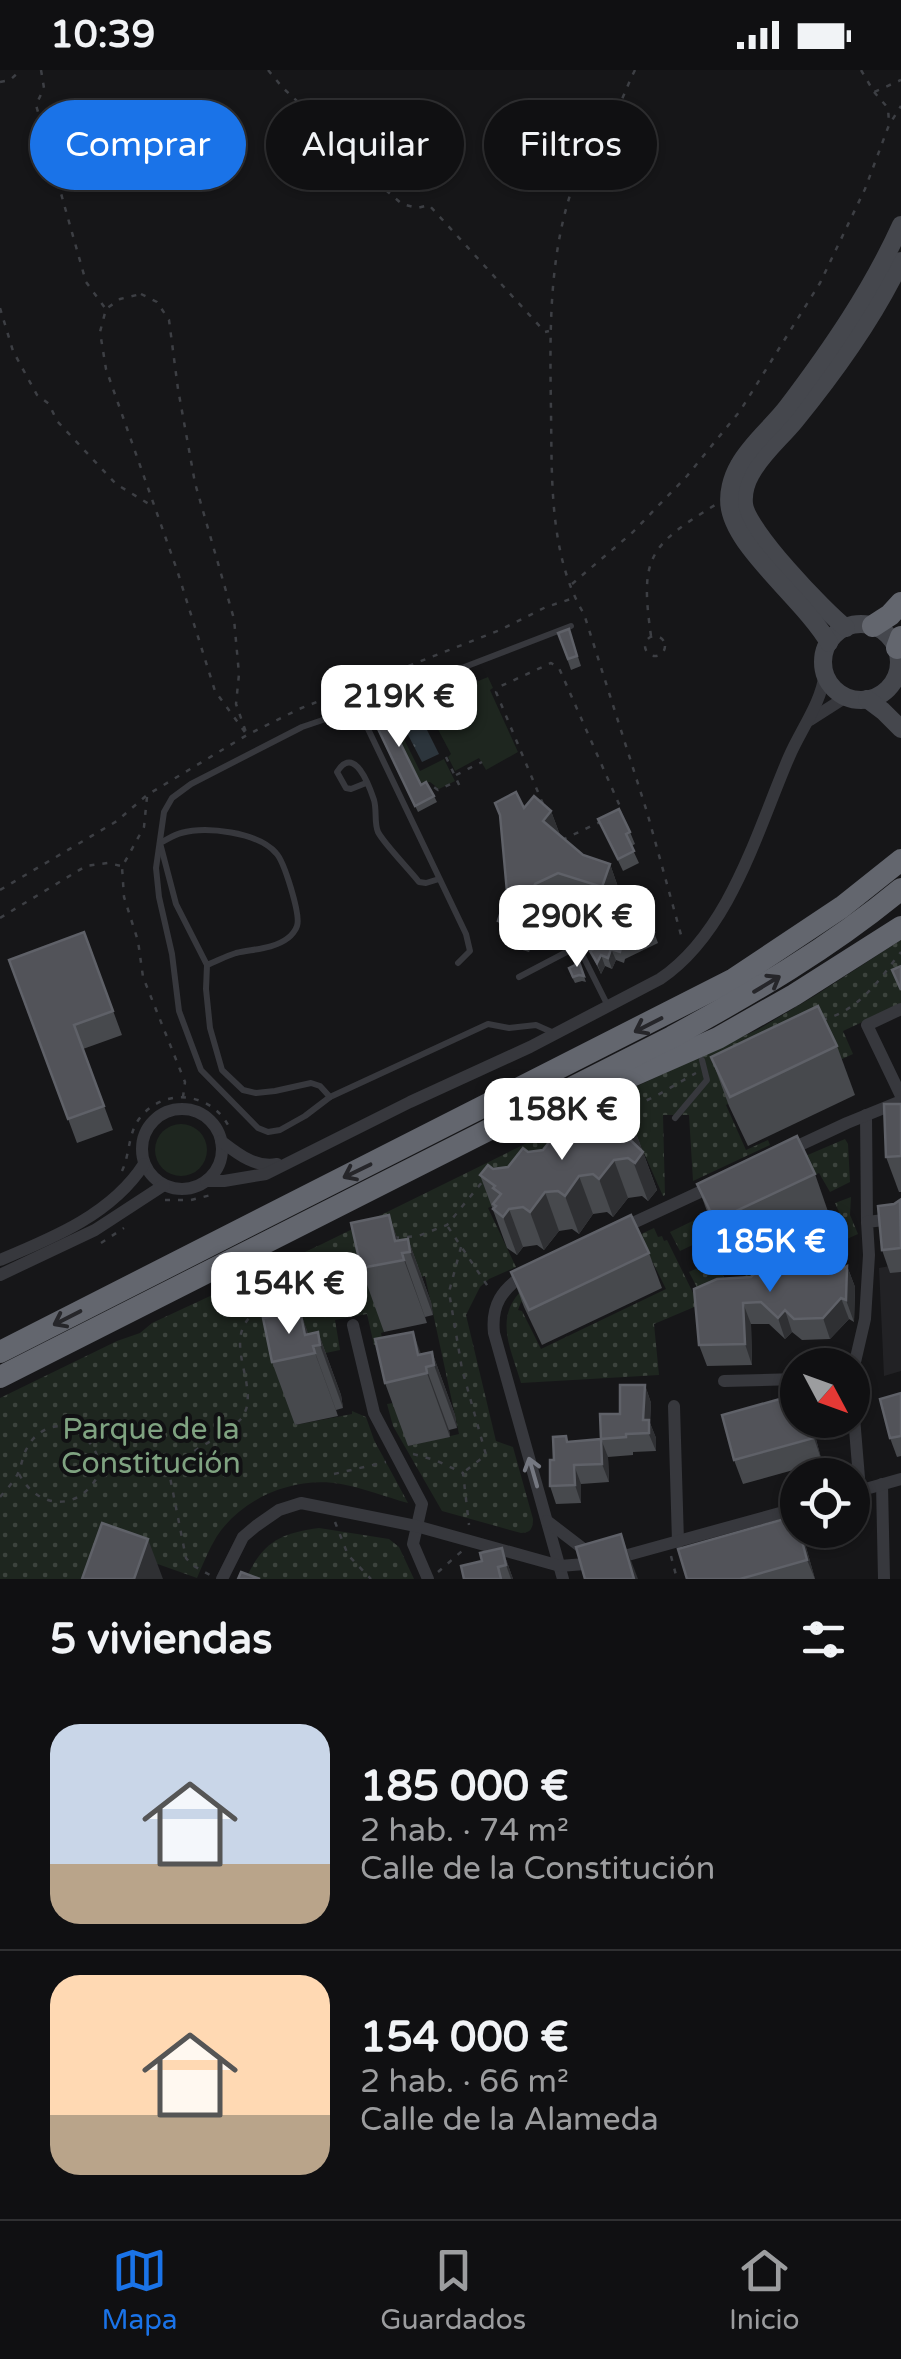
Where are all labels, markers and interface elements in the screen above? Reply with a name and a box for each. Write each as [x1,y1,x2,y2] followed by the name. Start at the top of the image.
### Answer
[50,12,155,58] text: 10:39
[30,100,246,190] chip: Comprar
[266,100,464,190] chip: Alquilar
[484,100,657,190] chip: Filtros
[318,665,480,750] pin: 219K €
[343,678,455,716] text: 219K €
[496,885,658,970] pin: 290K €
[521,898,633,936] text: 290K €
[752,974,781,994] one-way arrow
[633,1016,663,1035] one-way arrow
[481,1078,643,1163] pin: 158K €
[506,1091,618,1129] text: 158K €
[343,1162,373,1181] one-way arrow
[689,1210,851,1295] pin: 185K €
[714,1223,826,1261] text: 185K €
[208,1252,370,1337] pin: 154K €
[233,1265,345,1303] text: 154K €
[53,1309,83,1328] one-way arrow
[780,1348,870,1438] north arrow
[780,1348,870,1548] map controls
[61,1411,241,1482] park label: Parque de la Constitución
[522,1457,541,1488] one-way arrow
[780,1458,870,1548] button: locate
[796,1612,851,1667] icon: filters
[50,1614,272,1665] text: 5 viviendas
[360,1761,569,1812] text: 185 000 €
[130,1764,250,1884] icon: home
[360,1812,569,1850] text: 2 hab. · 74 m²
[360,1850,715,1888] text: Calle de la Constitución
[360,2012,569,2063] text: 154 000 €
[130,2015,250,2135] icon: home
[360,2063,569,2101] text: 2 hab. · 66 m²
[360,2101,659,2139] text: Calle de la Alameda
[101,2243,178,2337] tab: Mapa
[380,2243,526,2337] tab: Guardados
[729,2243,800,2337] tab: Inicio

